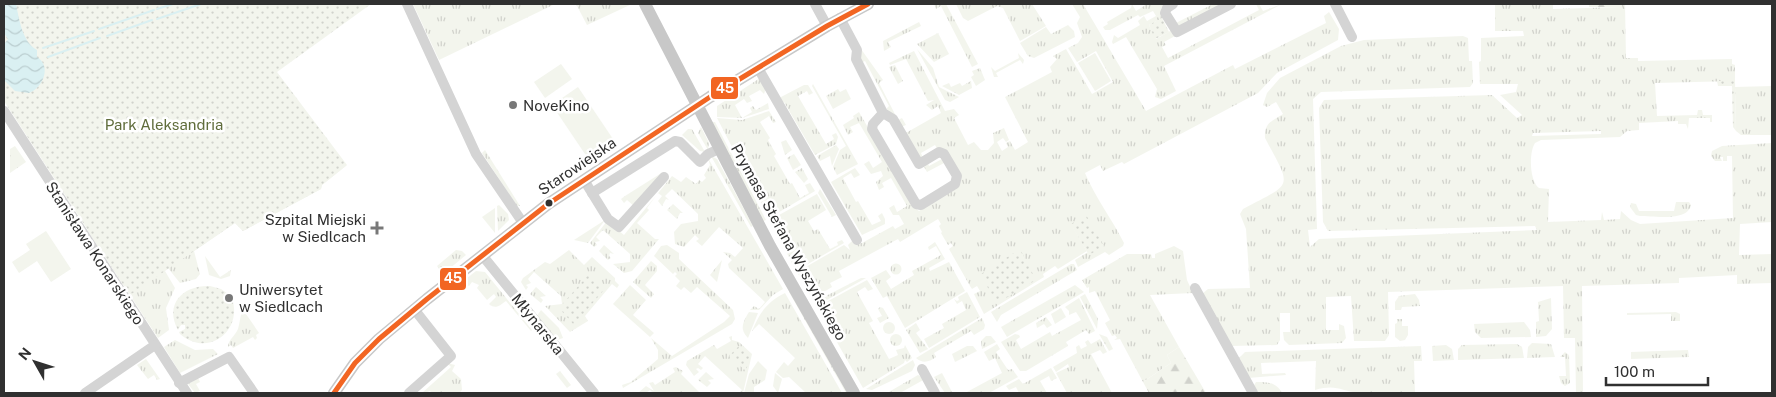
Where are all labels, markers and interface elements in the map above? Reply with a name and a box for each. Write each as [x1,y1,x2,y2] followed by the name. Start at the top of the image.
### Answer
[710,76,739,100] line badge: 45
[716,80,734,96] text: 45
[523,97,590,114] place label: NoveKino
[507,99,519,111] marker: NoveKino
[105,116,223,133] park label: Park Aleksandria
[535,134,619,198] street label: Starowiejska
[728,141,850,343] street label: Prymasa Stefana Wyszyńskiego
[42,178,148,328] street label: Stanisława Konarskiego
[544,198,554,208] unlabelled marker
[265,211,366,245] place label: Szpital Miejski w Siedlcach
[370,221,384,235] marker: Szpital Miejski w Siedlcach
[439,267,467,291] line badge: 45
[444,270,462,286] text: 45
[239,281,323,315] place label: Uniwersytet w Siedlcach
[508,290,568,358] street label: Młynarska
[223,292,235,304] marker: Uniwersytet w Siedlcach
[10,337,60,387] north arrow
[15,345,35,363] text: N
[1606,354,1708,386] scale bar
[1614,363,1655,380] text: 100 m

